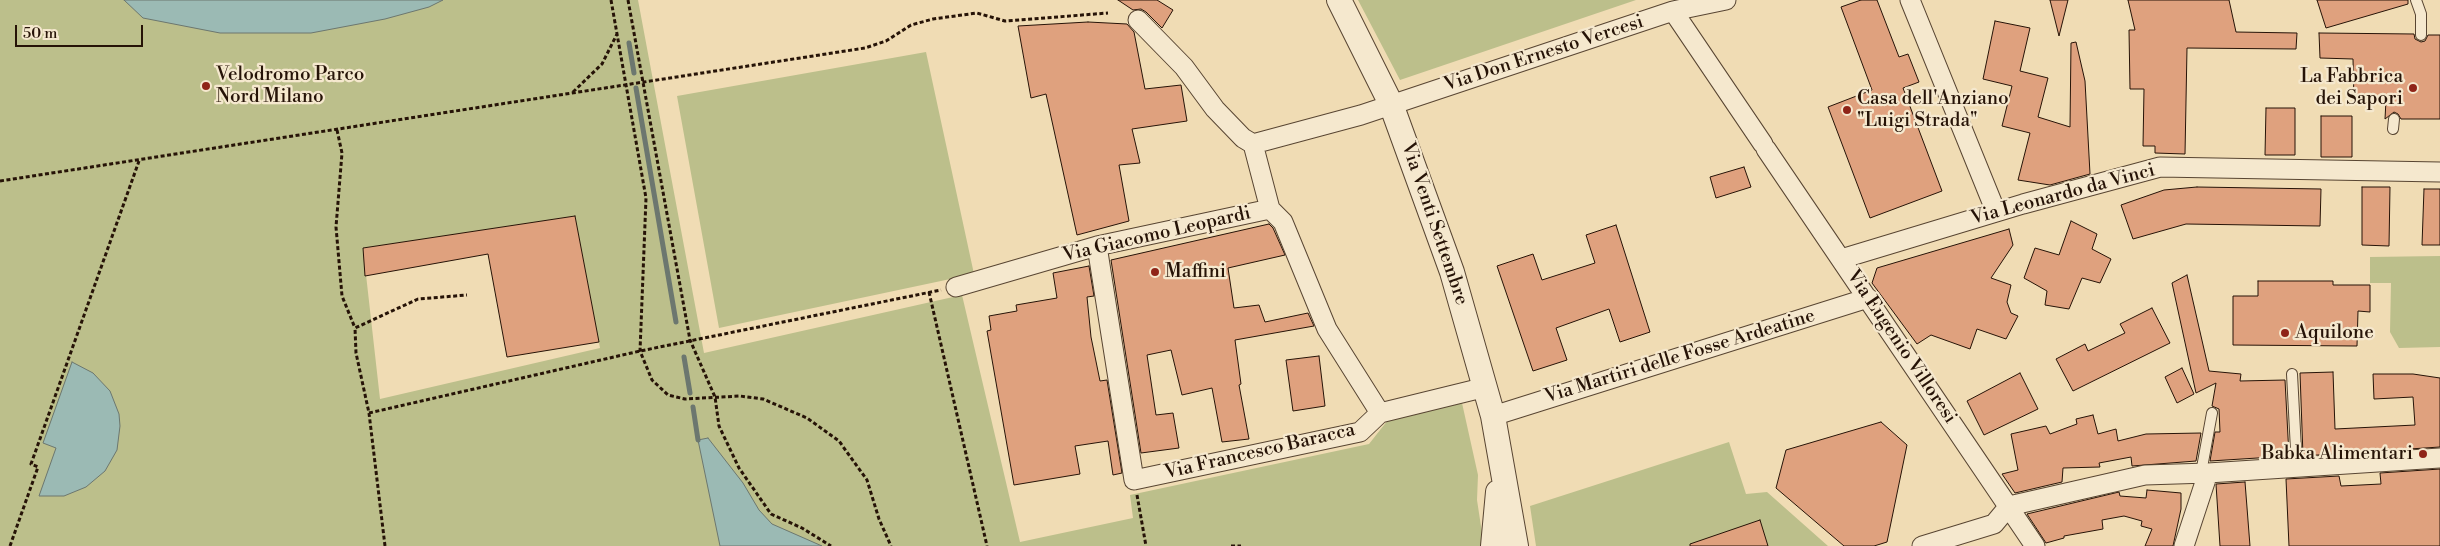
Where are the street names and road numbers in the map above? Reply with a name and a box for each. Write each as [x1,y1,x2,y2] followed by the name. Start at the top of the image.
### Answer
[1441,11,1647,97] street label: Via Don Ernesto Vercesi
[1395,140,1473,308] street label: Via Venti Settembre
[1968,159,2158,231] street label: Via Leonardo da Vinci
[1061,202,1253,268] street label: Via Giacomo Leopardi
[1841,266,1961,428] street label: Via Eugenio Villoresi
[1542,305,1818,409] street label: Via Martiri delle Fosse Ardeatine
[1163,419,1357,485] street label: Via Francesco Baracca

